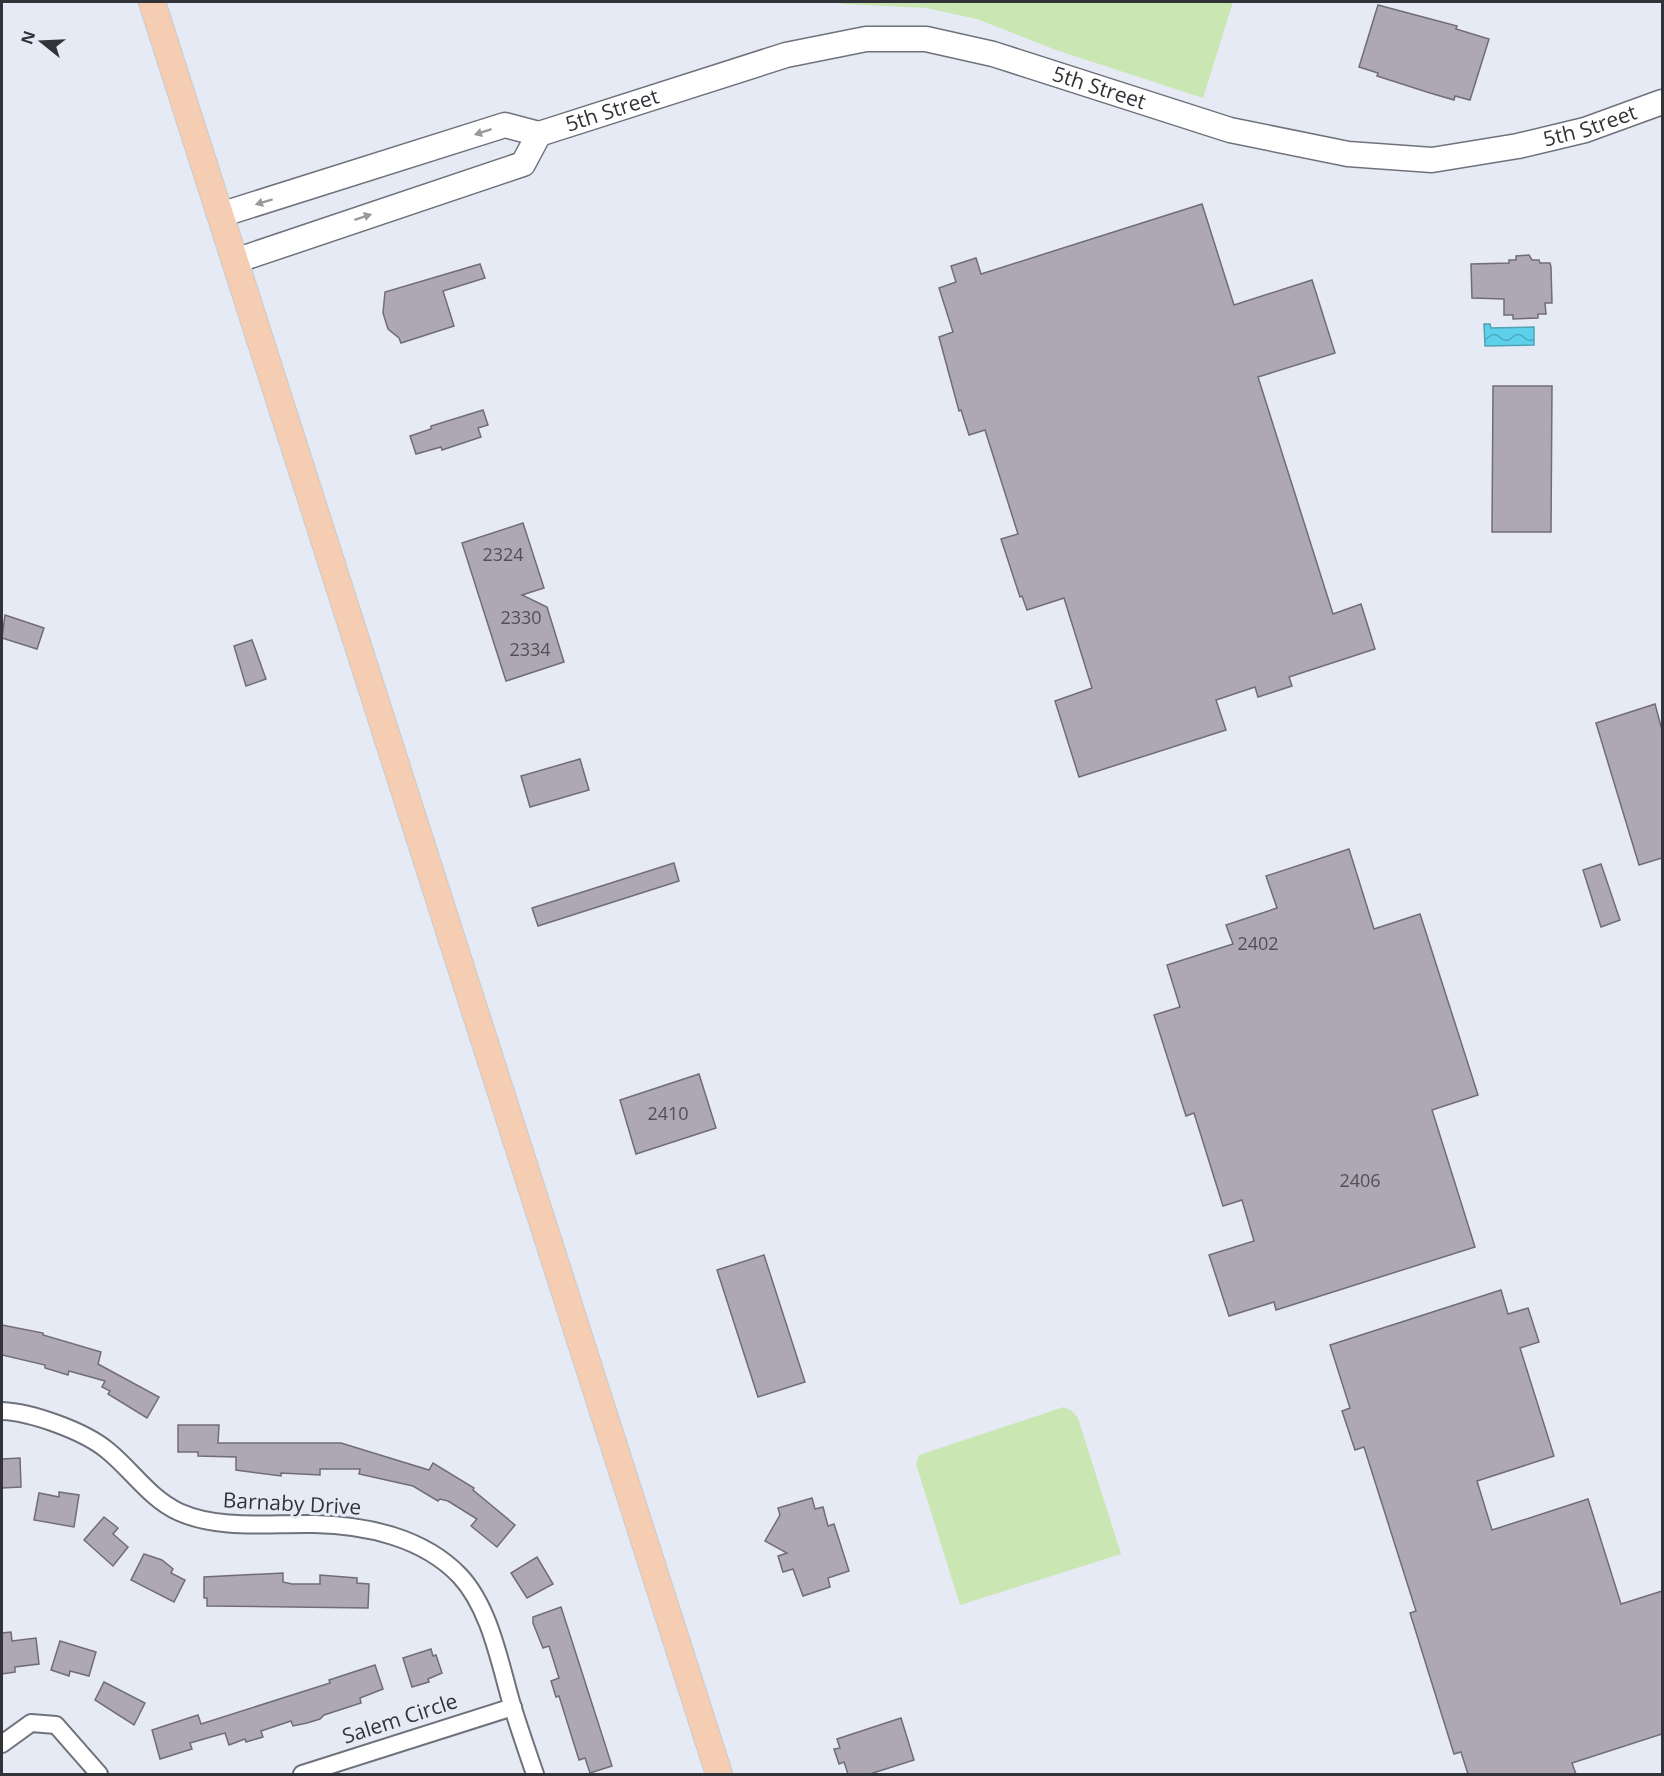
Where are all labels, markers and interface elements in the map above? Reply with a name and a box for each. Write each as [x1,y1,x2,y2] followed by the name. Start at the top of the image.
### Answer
[12,12,72,72] north arrow
[15,28,40,47] text: N
[1049,59,1150,115] street label: 5th Street
[562,82,662,138] street label: 5th Street
[1540,97,1640,153] street label: 5th Street
[474,128,492,137] one-way arrow
[255,198,273,207] one-way arrow
[354,211,372,221] one-way arrow
[482,542,524,566] house number: 2324
[500,605,542,629] house number: 2330
[509,637,551,661] house number: 2334
[1237,931,1279,955] house number: 2402
[647,1101,689,1125] house number: 2410
[1339,1168,1381,1192] house number: 2406
[222,1485,362,1521] street label: Barnaby Drive
[339,1686,461,1750] street label: Salem Circle

